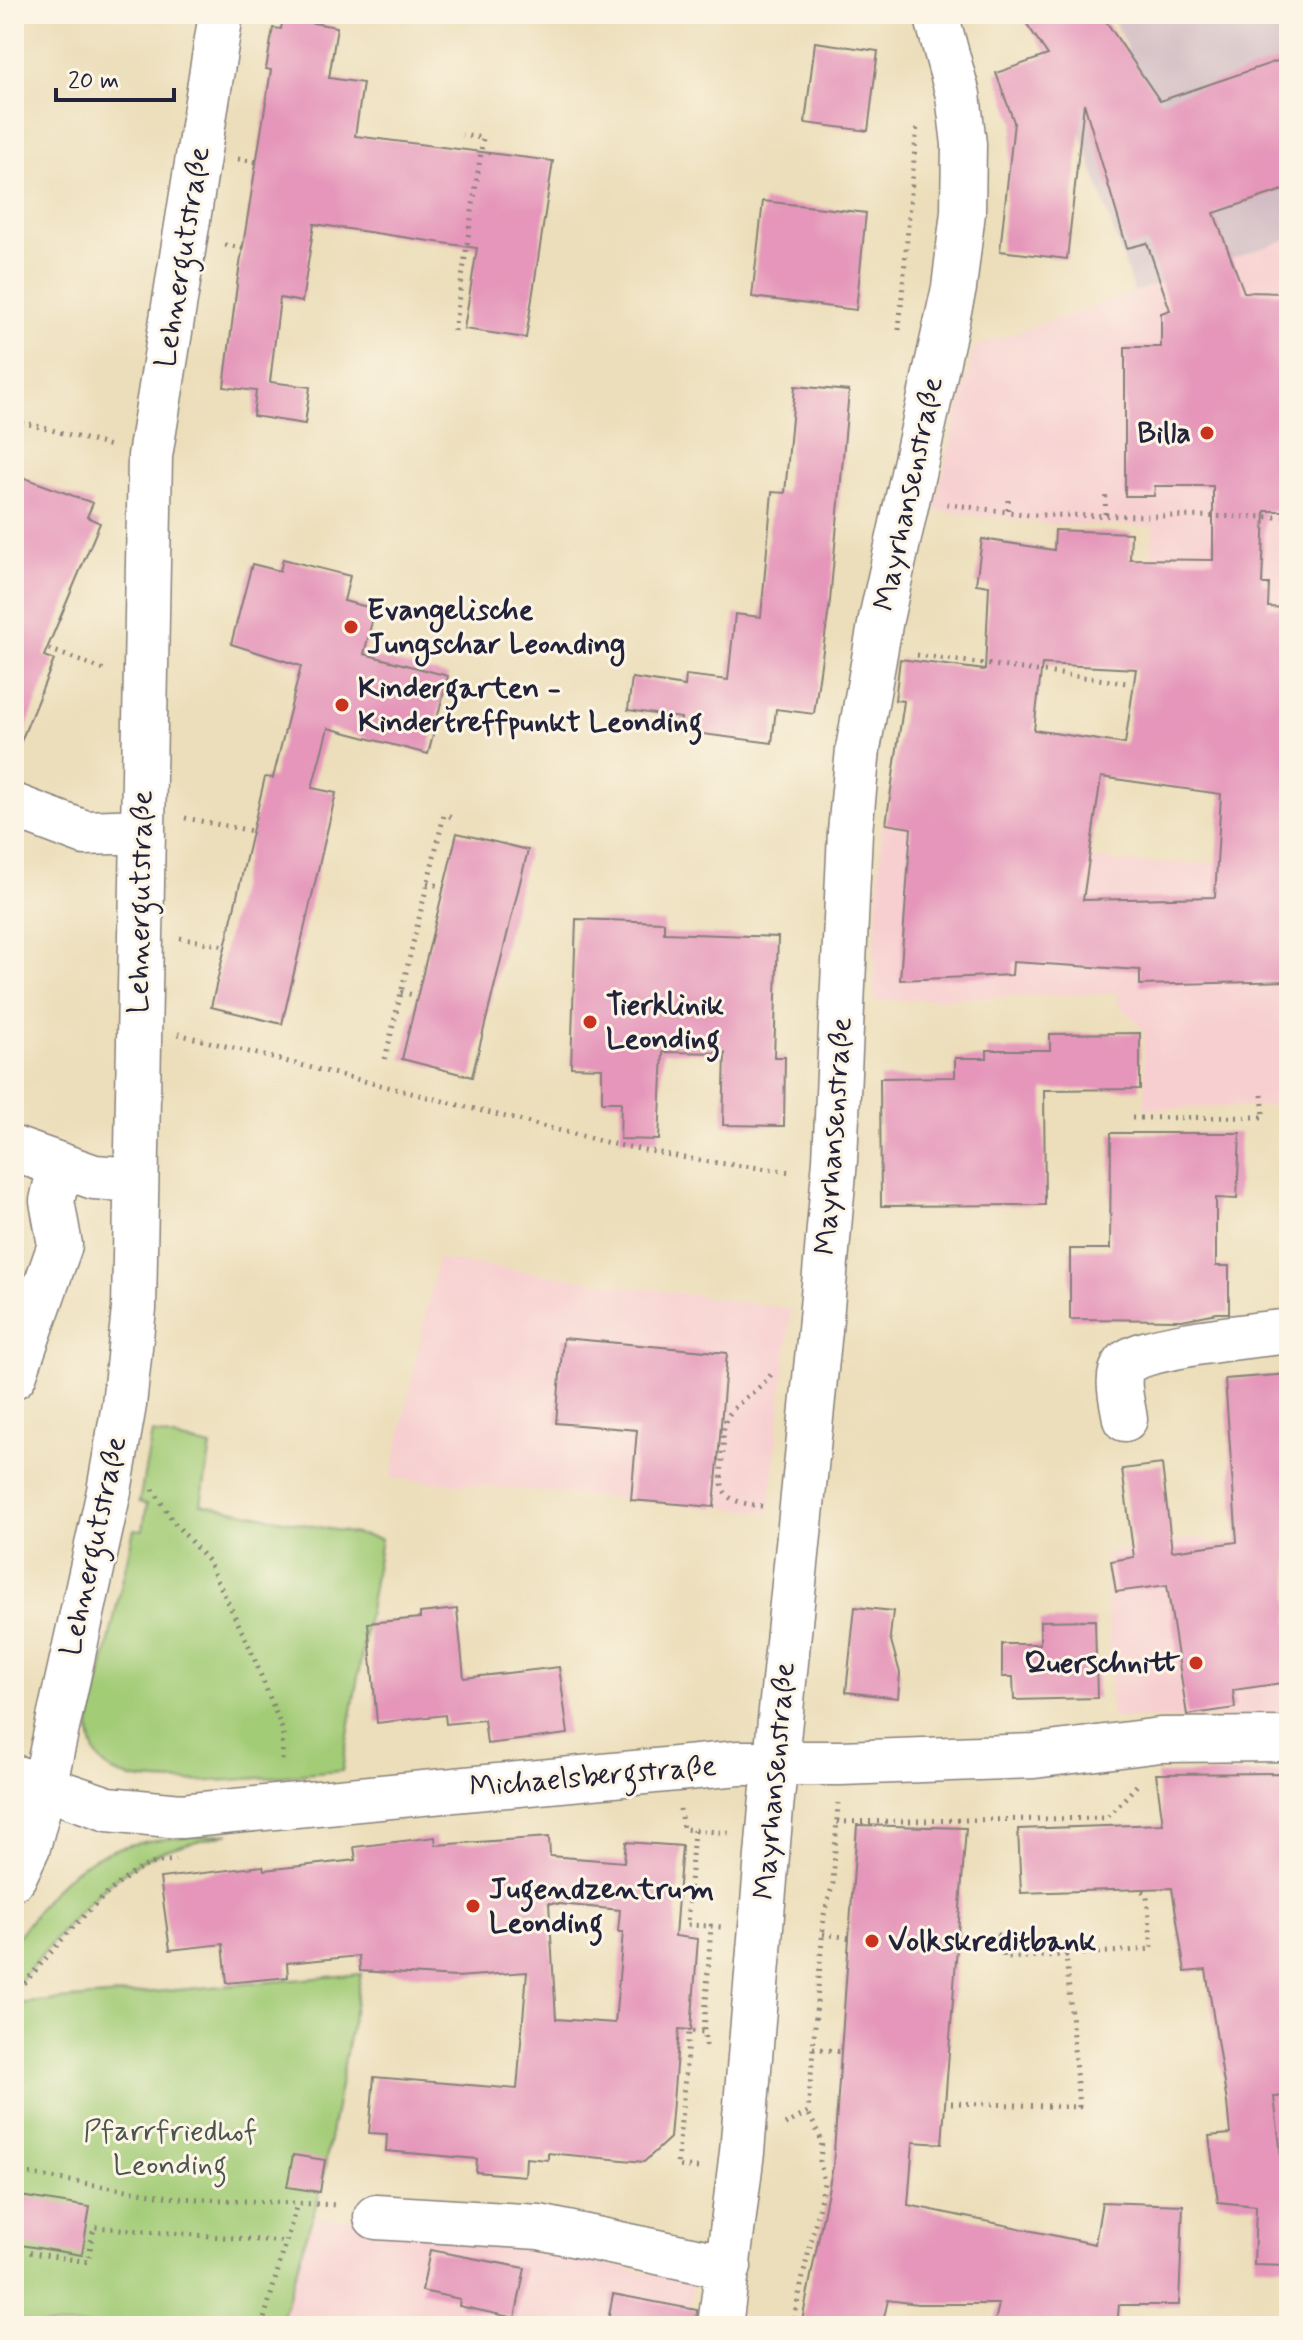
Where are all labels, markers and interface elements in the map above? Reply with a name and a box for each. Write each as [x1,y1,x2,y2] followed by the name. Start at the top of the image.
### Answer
[56,52,174,102] scale bar
[68,66,119,97] text: 20 m
[146,144,223,371] street label: Lehnergutstraße
[865,373,953,615] street label: Mayrhansenstraße
[1137,414,1191,453] place label: Billa
[1198,424,1216,442] marker: Billa
[367,591,625,667] place label: Evangelische Jungschar Leonding
[342,618,360,636] marker: Evangelische Jungschar Leonding
[358,669,703,746] place label: Kindergarten - Kindertreffpunkt Leonding
[333,696,351,714] marker: Kindergarten - Kindertreffpunkt Leonding
[120,790,165,1014] street label: Lehnergutstraße
[606,986,724,1063] place label: Tierklinik Leonding
[581,1013,599,1031] marker: Tierklinik Leonding
[806,1016,862,1256] street label: Mayrhansenstraße
[52,1433,139,1660] street label: Lehnergutstraße
[1024,1644,1180,1683] place label: Querschnitt
[1187,1654,1205,1672] marker: Querschnitt
[745,1661,805,1901] street label: Mayrhansenstraße
[468,1747,718,1810] street label: Michaelsbergstraße
[489,1870,714,1947] place label: Jugendzentrum Leonding
[464,1897,482,1915] marker: Jugendzentrum Leonding
[888,1922,1096,1961] place label: Volkskreditbank
[863,1932,881,1950] marker: Volkskreditbank
[83,2112,257,2188] park label: Pfarrfriedhof Leonding

